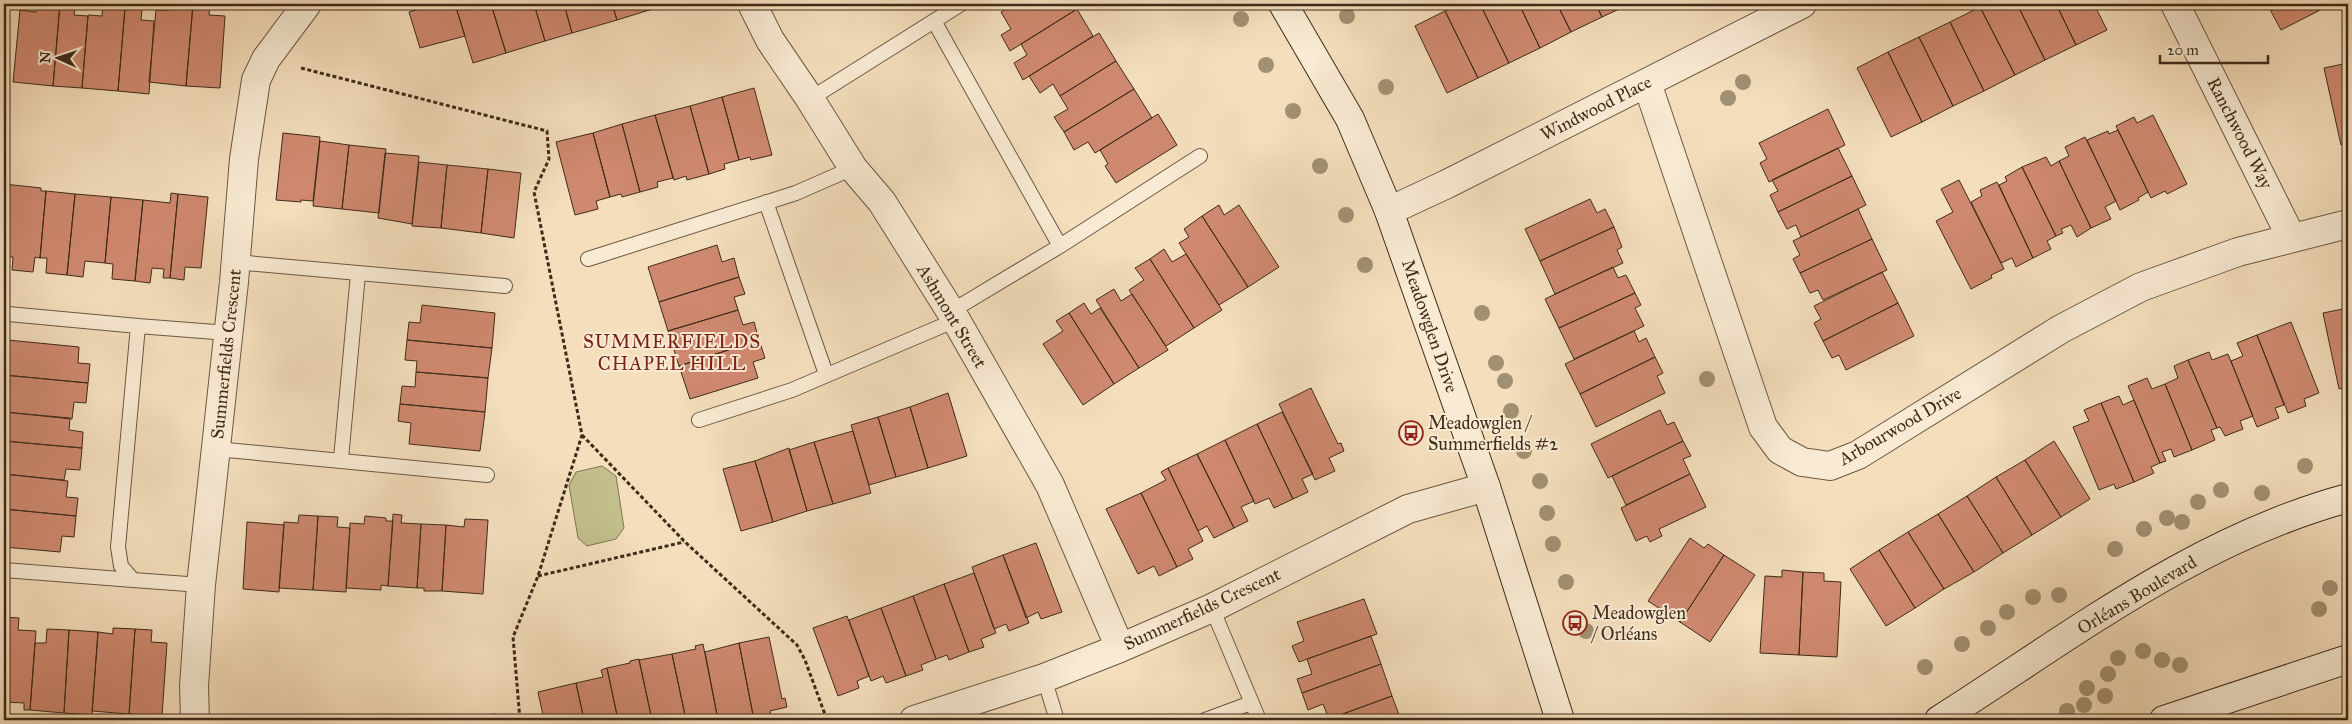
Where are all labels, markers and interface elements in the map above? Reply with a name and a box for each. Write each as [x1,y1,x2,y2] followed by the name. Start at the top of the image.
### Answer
[32,32,82,82] north arrow
[2160,32,2267,64] scale bar
[2167,41,2199,59] text: 20 m
[37,51,54,64] text: N
[1537,71,1655,145] street label: Windwood Place
[2202,73,2278,193] street label: Ranchwood Way
[1396,257,1463,396] street label: Meadowglen Drive
[912,259,992,373] street label: Ashmont Street
[206,267,246,440] street label: Summerfields Crescent
[583,330,761,375] district label: SUMMERFIELDS CHAPEL HILL
[1834,382,1965,471] street label: Arbourwood Drive
[1428,412,1558,455] place label: Meadowglen / Summerfields #2
[1398,420,1424,446] bus stop icon: Meadowglen / Summerfields #2
[2073,551,2201,639] street label: Orléans Boulevard
[1120,563,1285,655] street label: Summerfields Crescent
[1590,602,1686,645] place label: Meadowglen / Orléans
[1562,610,1588,636] bus stop icon: Meadowglen / Orléans

